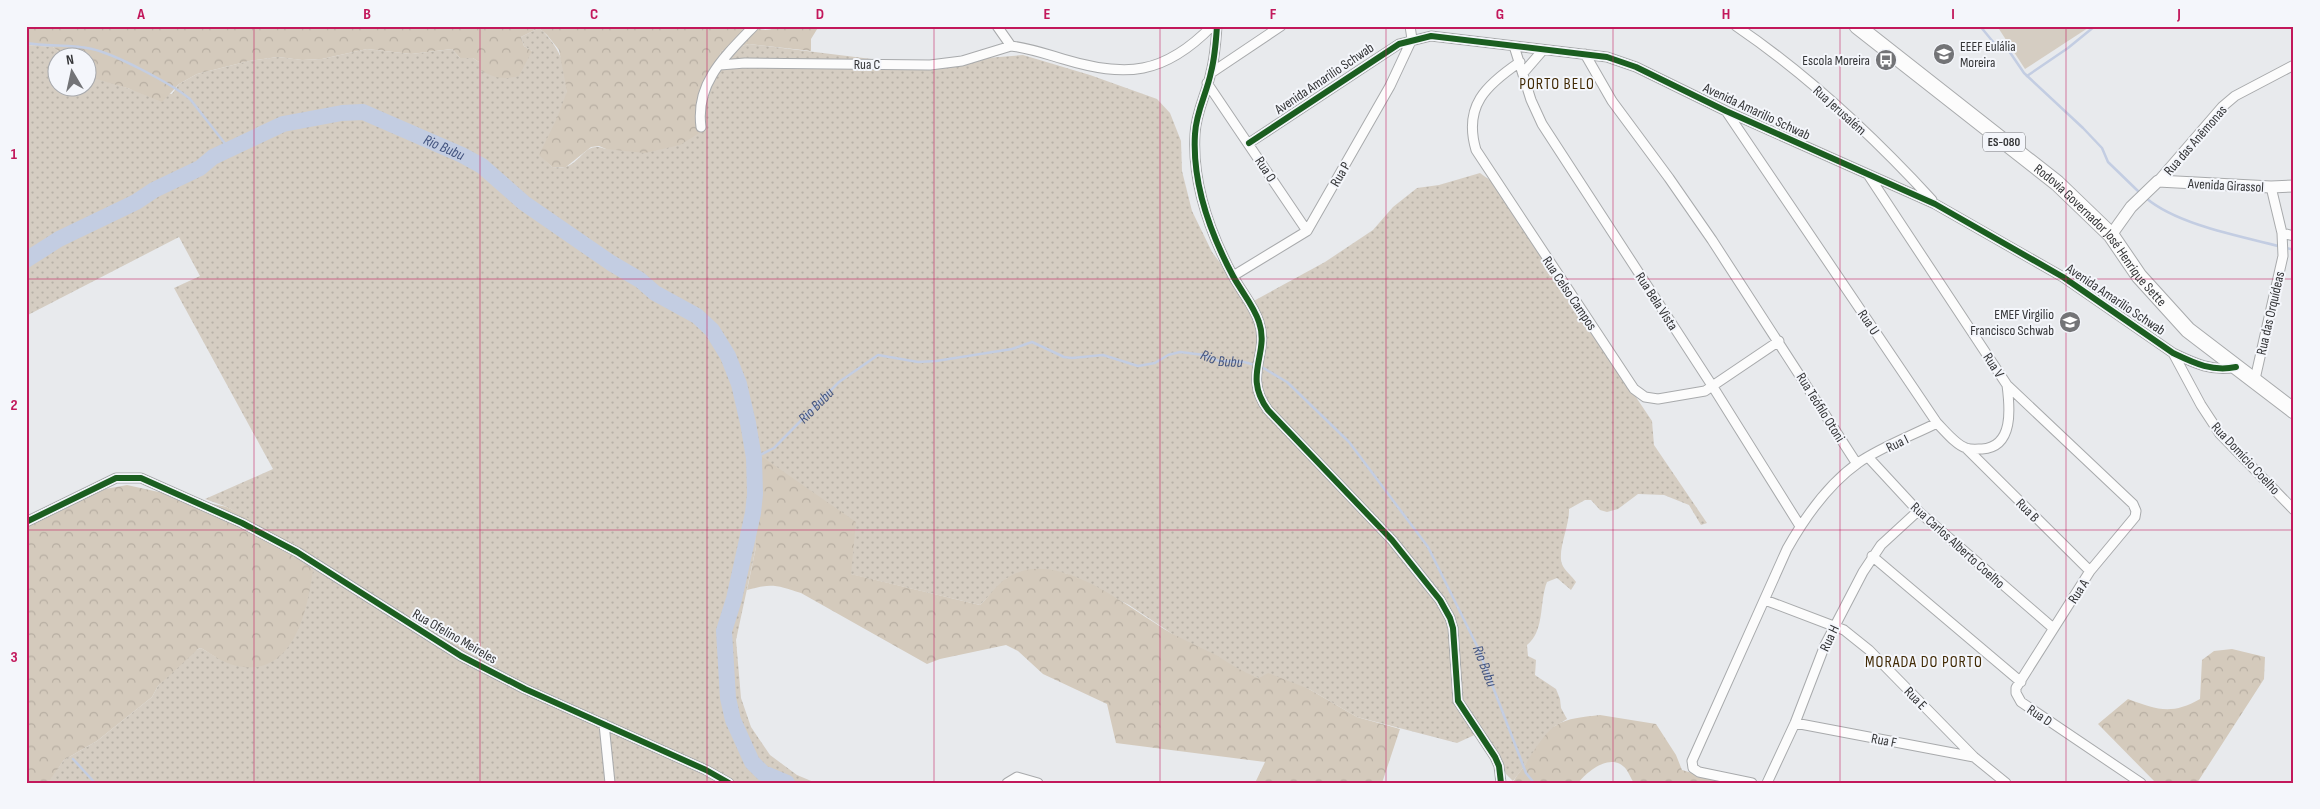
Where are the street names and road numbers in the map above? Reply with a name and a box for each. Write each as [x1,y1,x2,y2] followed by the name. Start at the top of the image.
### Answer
[1271,39,1377,118] street label: Avenida Amarilio Schwab
[854,56,881,73] street label: Rua C
[1700,79,1813,144] street label: Avenida Amarilio Schwab
[1809,82,1870,139] street label: Rua Jerusalém
[2160,102,2230,179] street label: Rua das Anêmonas
[1983,132,2025,152] road number: ES-080
[1251,153,1280,185] street label: Rua O
[1327,159,1354,190] street label: Rua P
[2031,160,2170,310] street label: Rodovia Governador José Henrique Sette
[2187,175,2264,196] street label: Avenida Girassol
[1539,253,1601,333] street label: Rua Celso Campos
[2062,259,2169,339] street label: Avenida Amarilio Schwab
[1632,269,1682,333] street label: Rua Bela Vista
[2253,270,2288,357] street label: Rua das Orquídeas
[1854,306,1883,338] street label: Rua U
[1979,350,2008,381] street label: Rua V
[1793,370,1849,445] street label: Rua Teófilo Otoni
[2208,419,2284,498] street label: Rua Domício Coelho
[1883,431,1911,456] street label: Rua I
[2012,495,2043,526] street label: Rua B
[1907,499,2008,592] street label: Rua Carlos Alberto Coelho
[2064,575,2093,607] street label: Rua A
[409,605,500,668] street label: Rua Ofelino Meireles
[1816,622,1843,654] street label: Rua H
[1901,683,1931,714] street label: Rua E
[2024,701,2056,730] street label: Rua D
[1870,730,1898,751] street label: Rua F

